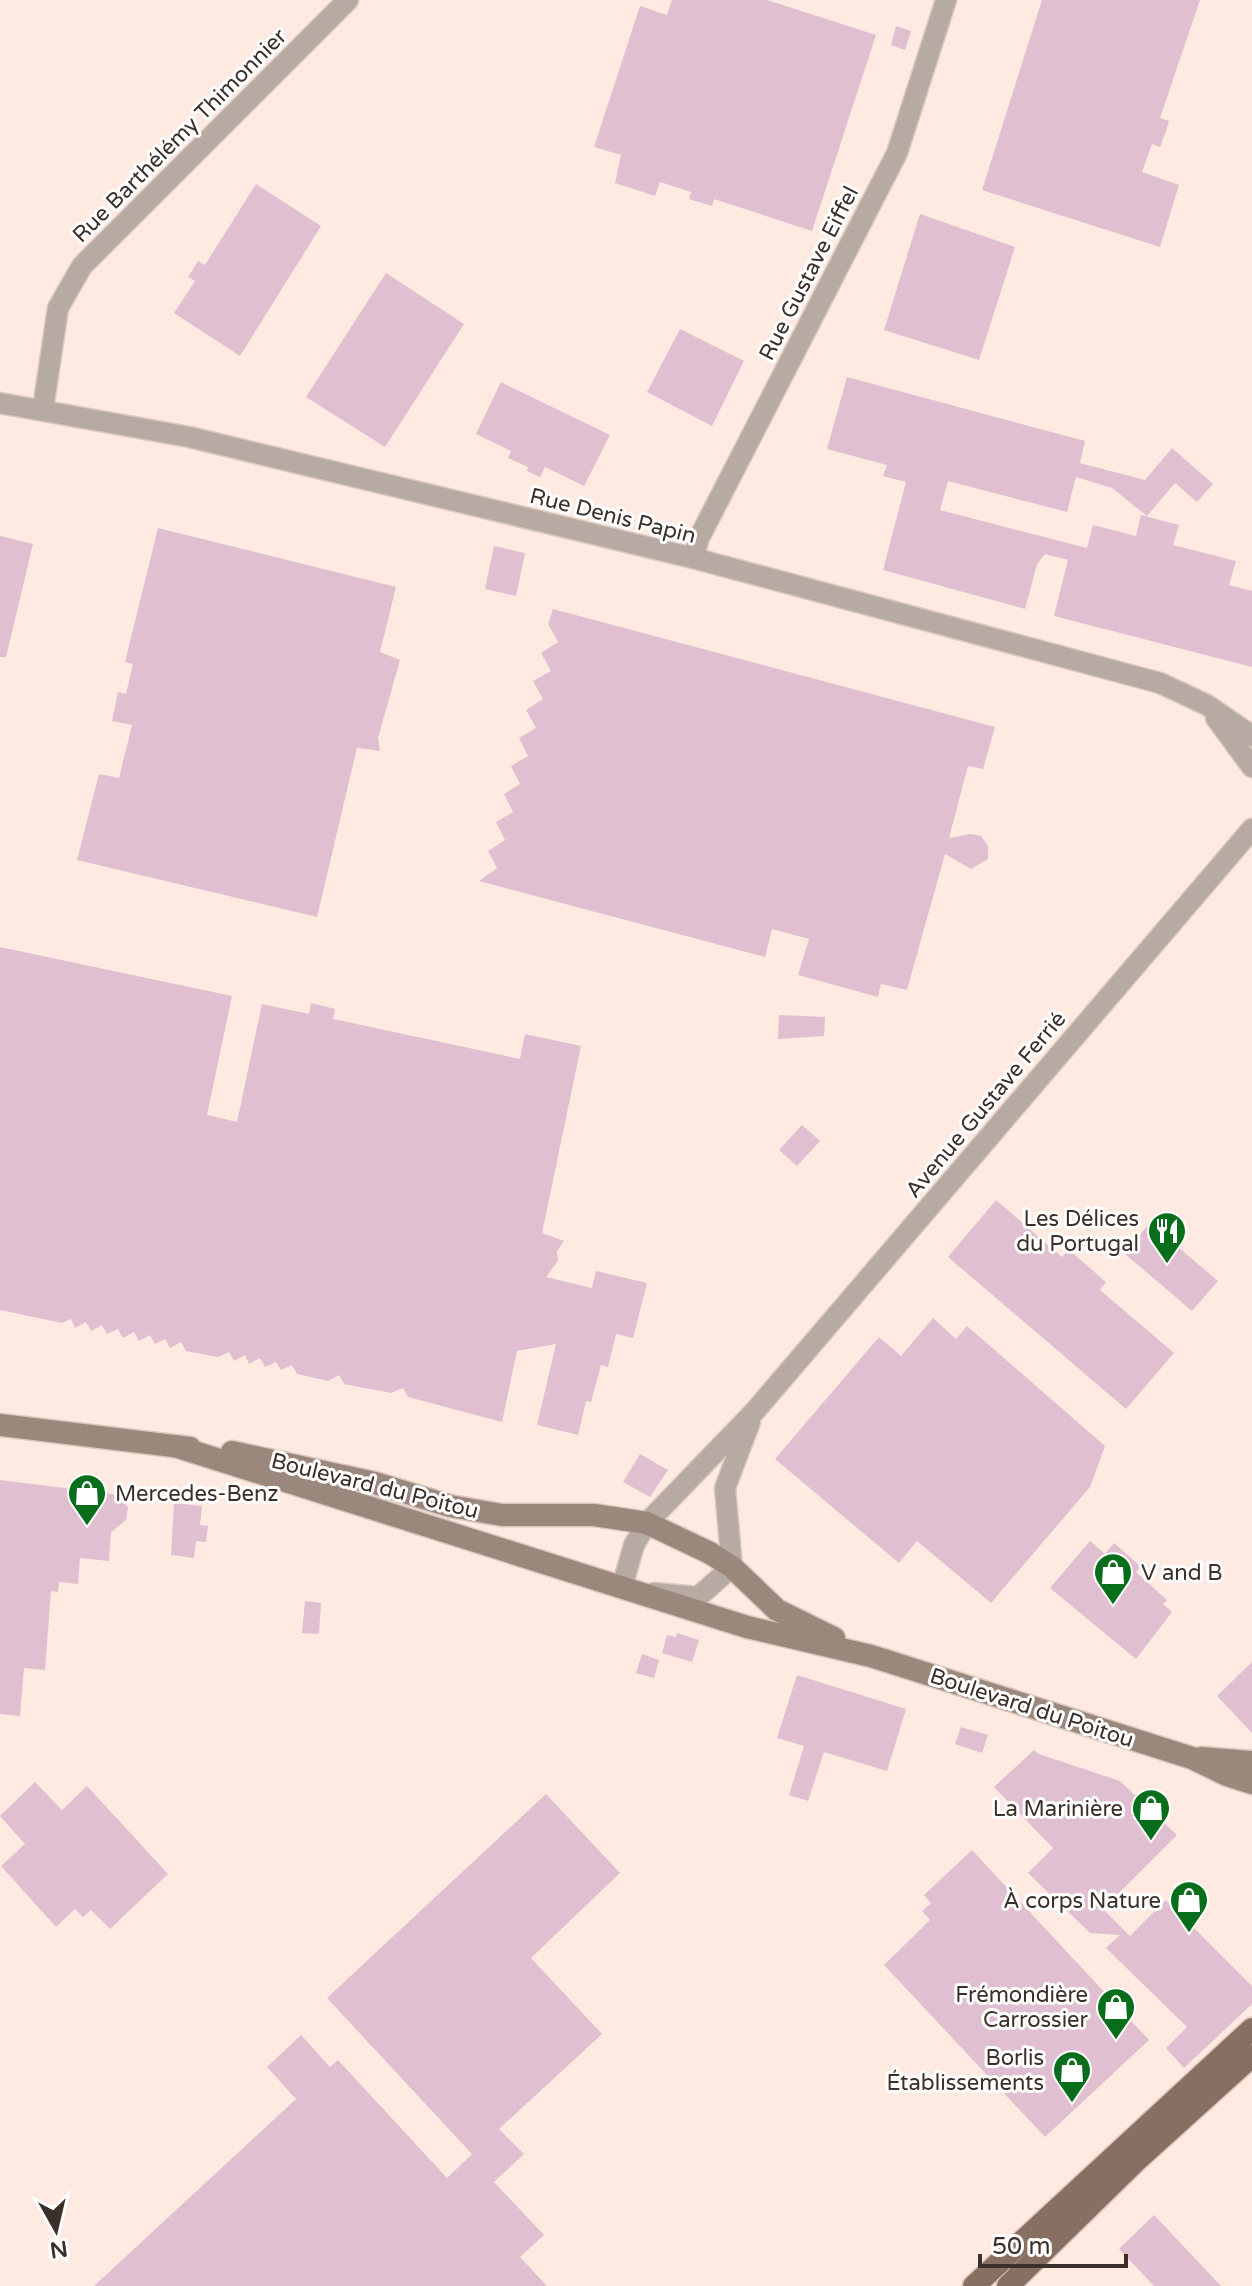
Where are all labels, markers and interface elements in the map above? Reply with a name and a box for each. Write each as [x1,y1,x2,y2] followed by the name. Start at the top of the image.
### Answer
[67,23,292,248] street label: Rue Barthélémy Thimonnier
[754,182,864,365] street label: Rue Gustave Eiffel
[527,483,699,549] street label: Rue Denis Papin
[900,1006,1071,1203] street label: Avenue Gustave Ferrié
[1016,1206,1139,1257] place label: Les Délices du Portugal
[1146,1210,1188,1265] restaurant icon: Les Délices du Portugal
[268,1448,481,1524] street label: Boulevard du Poitou
[66,1472,108,1527] shop icon: Mercedes-Benz
[115,1481,278,1507] place label: Mercedes-Benz
[1092,1551,1134,1606] shop icon: V and B
[1141,1560,1223,1586] place label: V and B
[927,1663,1137,1753] street label: Boulevard du Poitou
[1130,1787,1172,1842] shop icon: La Marinière
[993,1796,1123,1822] place label: La Marinière
[1168,1879,1210,1934] shop icon: À corps Nature
[1003,1887,1161,1914] place label: À corps Nature
[955,1982,1089,2033] place label: Frémondière Carrossier
[1095,1986,1137,2041] shop icon: Frémondière Carrossier
[886,2045,1044,2096] place label: Borlis Établissements
[1051,2049,1093,2104] shop icon: Borlis Établissements
[16,2190,96,2270] north arrow
[980,2218,1126,2268] scale bar
[992,2232,1050,2261] text: 50 m
[48,2235,69,2263] text: N

